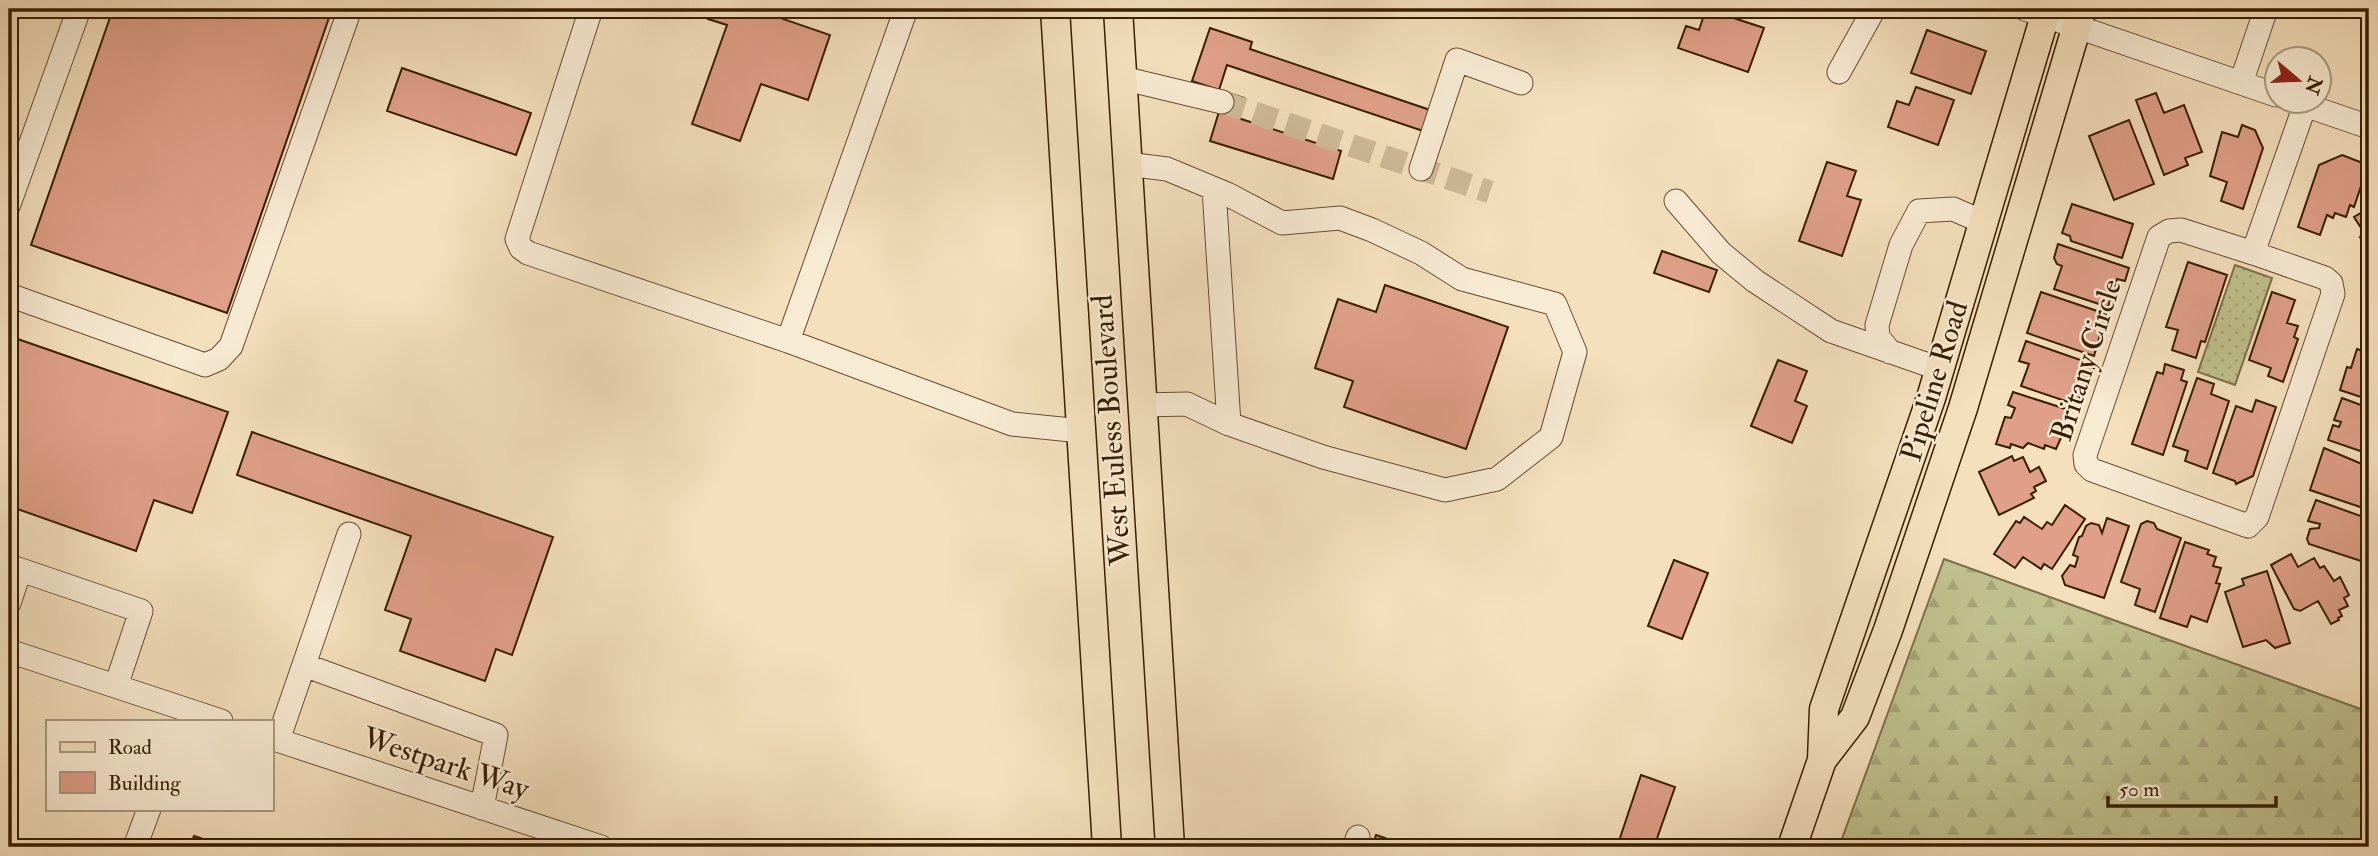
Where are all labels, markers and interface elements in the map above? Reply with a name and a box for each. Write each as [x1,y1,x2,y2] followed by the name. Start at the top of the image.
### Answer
[2262,46,2332,116] north arrow
[2299,72,2328,98] text: N
[2043,274,2130,446] street label: Britany Circle
[1084,293,1139,568] street label: West Euless Boulevard
[1893,296,1976,466] street label: Pipeline Road
[357,719,534,808] street label: Westpark Way
[46,720,273,810] legend
[108,734,153,761] text: Road
[2108,765,2276,809] scale bar
[108,770,181,797] text: Building
[2119,776,2160,803] text: 50 m

